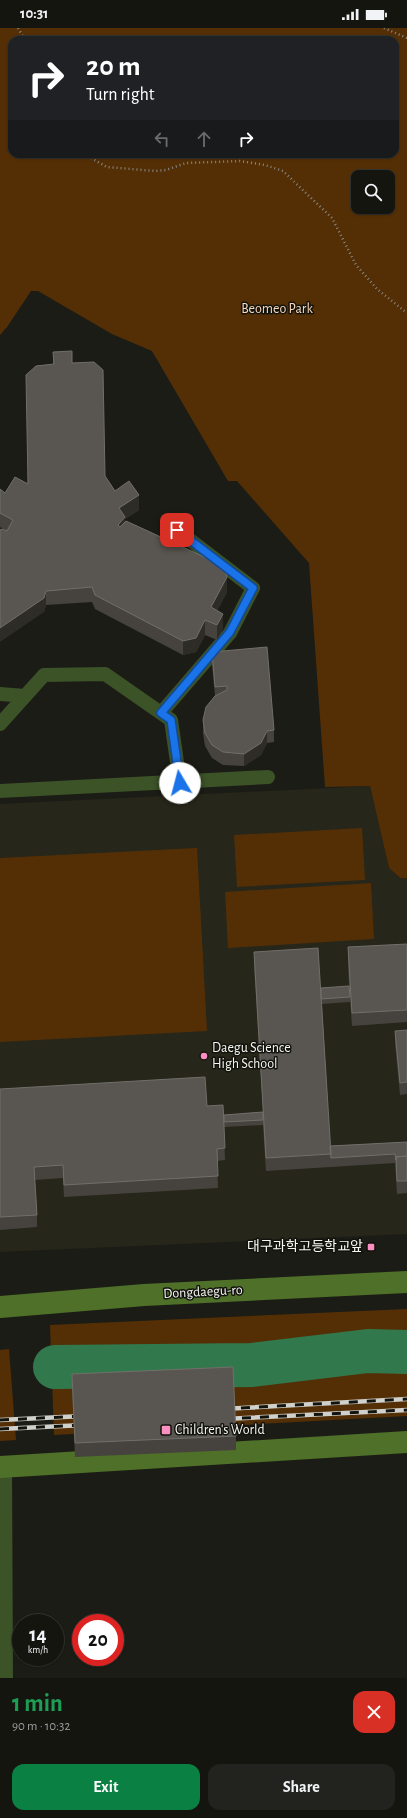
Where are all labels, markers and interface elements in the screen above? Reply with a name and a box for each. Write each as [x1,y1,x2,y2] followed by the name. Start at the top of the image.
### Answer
[20,6,49,21] text: 10:31
[20,52,72,104] icon: right
[86,53,141,81] text: 20 m
[86,86,155,104] text: Turn right
[151,128,173,150] icon: left
[193,128,215,150] icon: ahead
[235,128,257,150] icon: right
[351,170,395,214] map controls
[351,170,395,214] button: search
[241,302,313,316] park label: Beomeo Park
[160,513,194,547] pin
[166,519,188,541] icon: arrive
[159,762,201,804] position arrow
[212,1041,291,1071] place label: Daegu Science High School
[199,1051,209,1061] marker: Daegu Science High School
[247,1238,363,1254] place label: 대구과학고등학교앞
[366,1242,376,1252] marker: 대구과학고등학교앞
[163,1283,243,1301] street label: Dongdaegu-ro
[175,1423,265,1437] place label: Children's World
[160,1424,172,1436] marker: Children's World
[72,1614,124,1666] speed limit sign: 20
[29,1625,47,1645] text: 14
[28,1645,48,1655] text: km/h
[353,1691,395,1733] button: close
[12,1692,63,1716] text: 1 min
[12,1720,70,1733] text: 90 m · 10:32
[12,1764,200,1810] button: Exit
[208,1764,395,1810] button: Share

